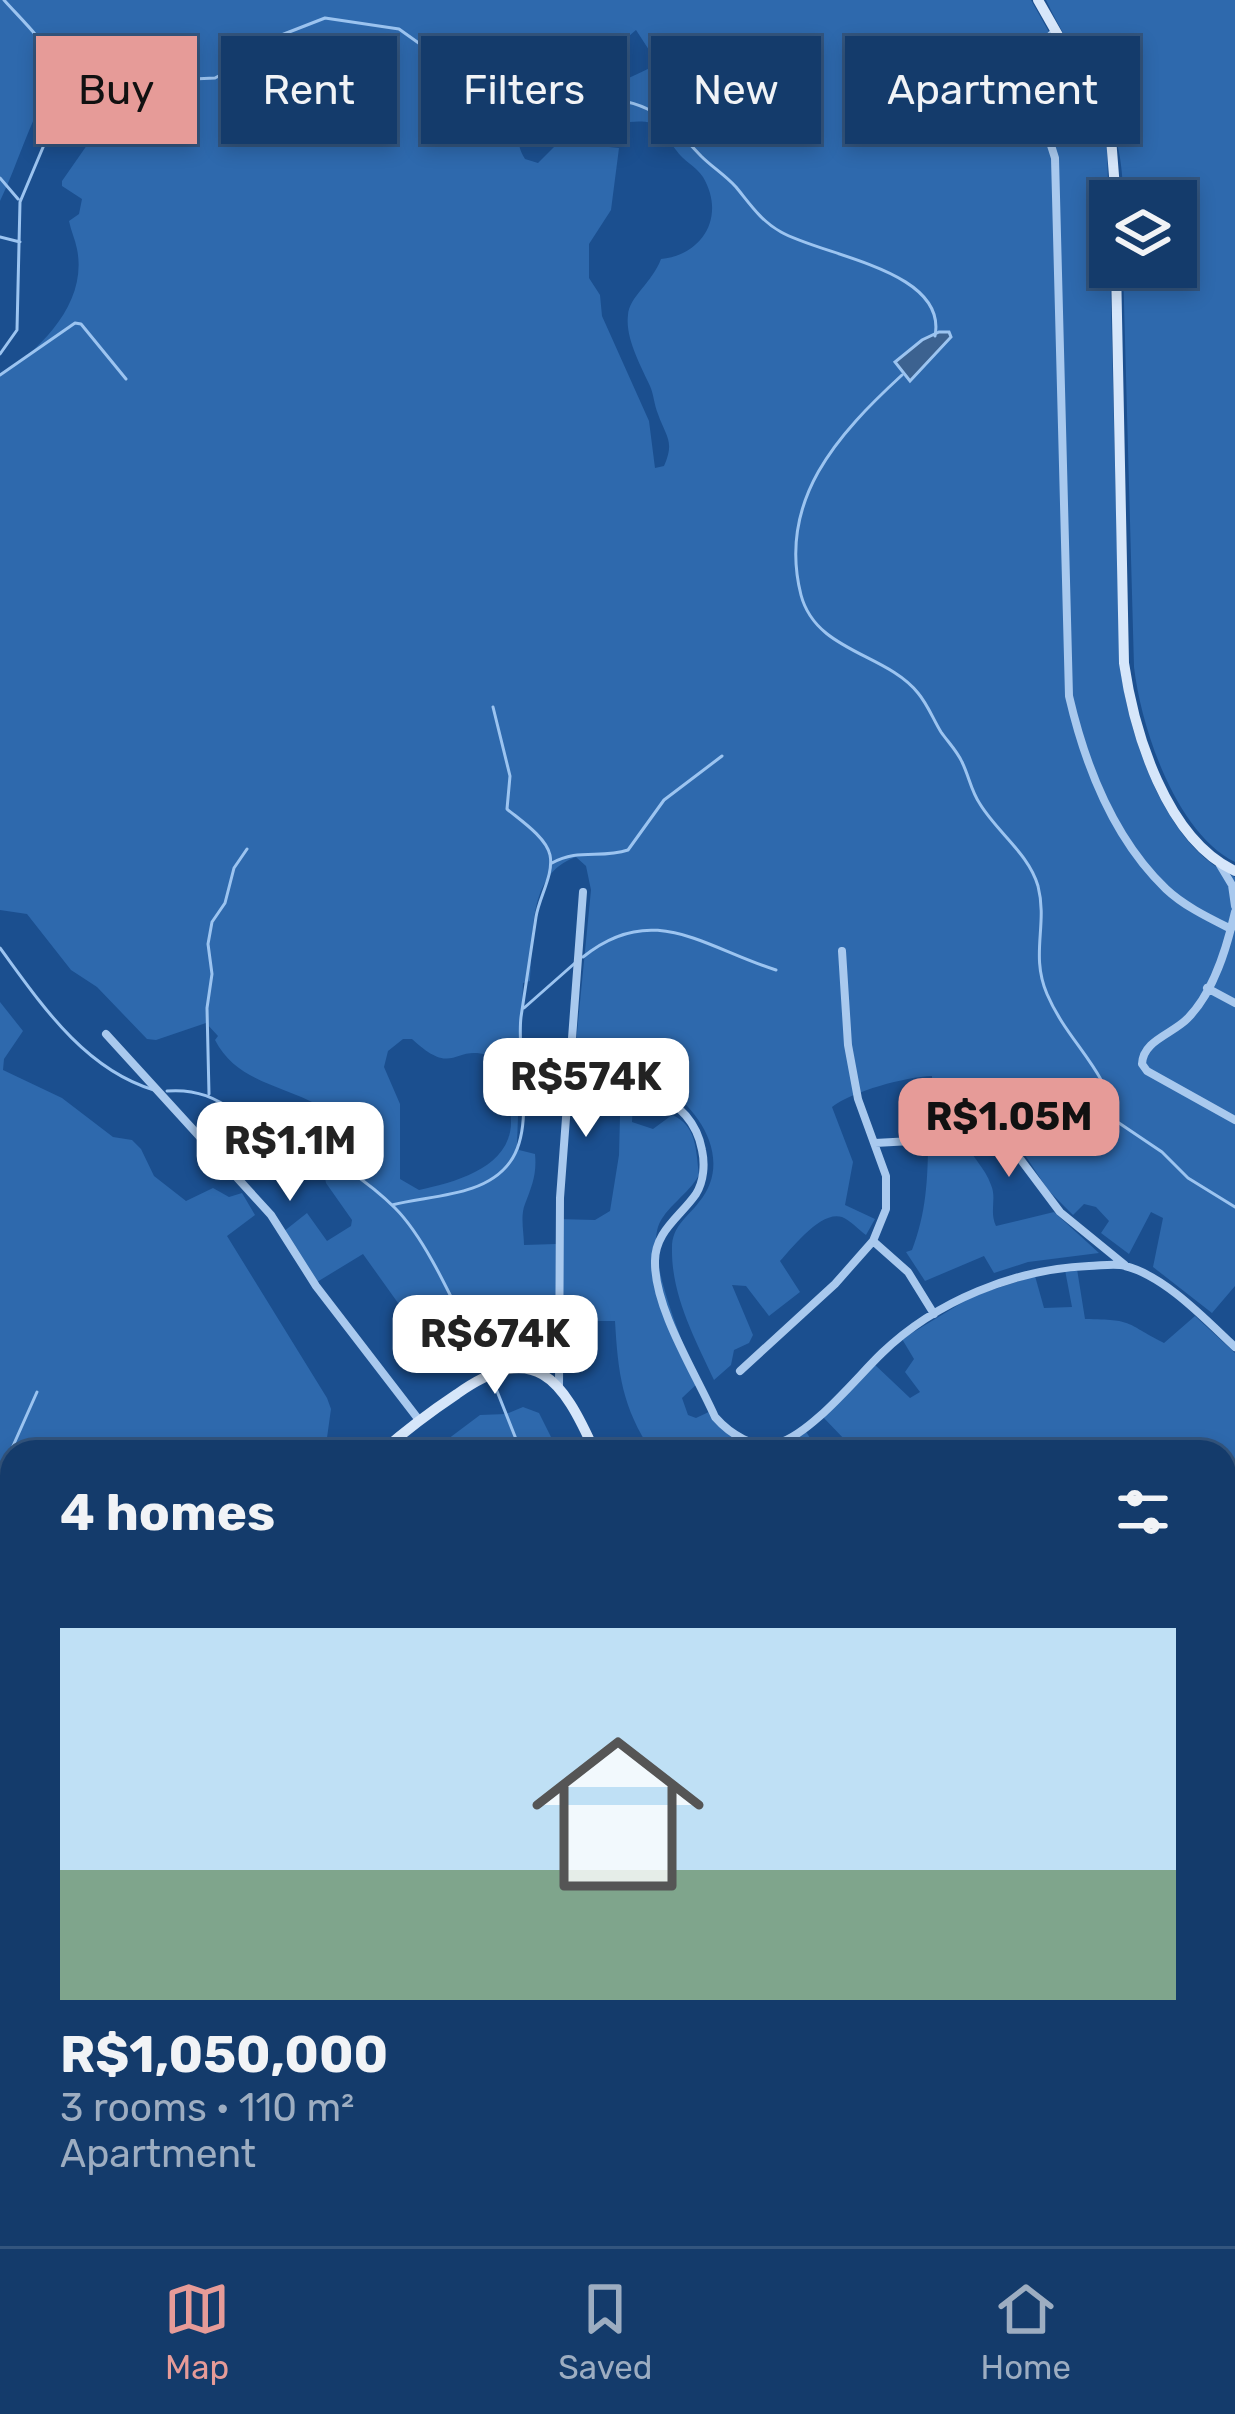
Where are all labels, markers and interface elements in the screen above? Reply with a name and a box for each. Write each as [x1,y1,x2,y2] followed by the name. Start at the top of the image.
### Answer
[36,36,197,144] chip: Buy
[221,36,397,144] chip: Rent
[421,36,627,144] chip: Filters
[651,36,821,144] chip: New
[845,36,1140,144] chip: Apartment
[1089,180,1197,288] map controls
[1089,180,1197,288] button: layers
[488,1038,684,1140] pin: R$574K
[510,1054,662,1100] text: R$574K
[898,1078,1120,1180] pin: R$1.05M
[925,1094,1093,1140] text: R$1.05M
[192,1102,388,1204] pin: R$1.1M
[224,1118,356,1164] text: R$1.1M
[397,1295,593,1397] pin: R$674K
[420,1311,570,1357] text: R$674K
[1110,1479,1176,1545] icon: filters
[60,1482,275,1543] text: 4 homes
[510,1706,726,1922] icon: home
[60,2024,388,2085] text: R$1,050,000
[60,2085,354,2131] text: 3 rooms · 110 m²
[60,2131,256,2177] text: Apartment
[164,2276,230,2387] tab: Map
[558,2276,652,2387] tab: Saved
[981,2276,1071,2387] tab: Home

